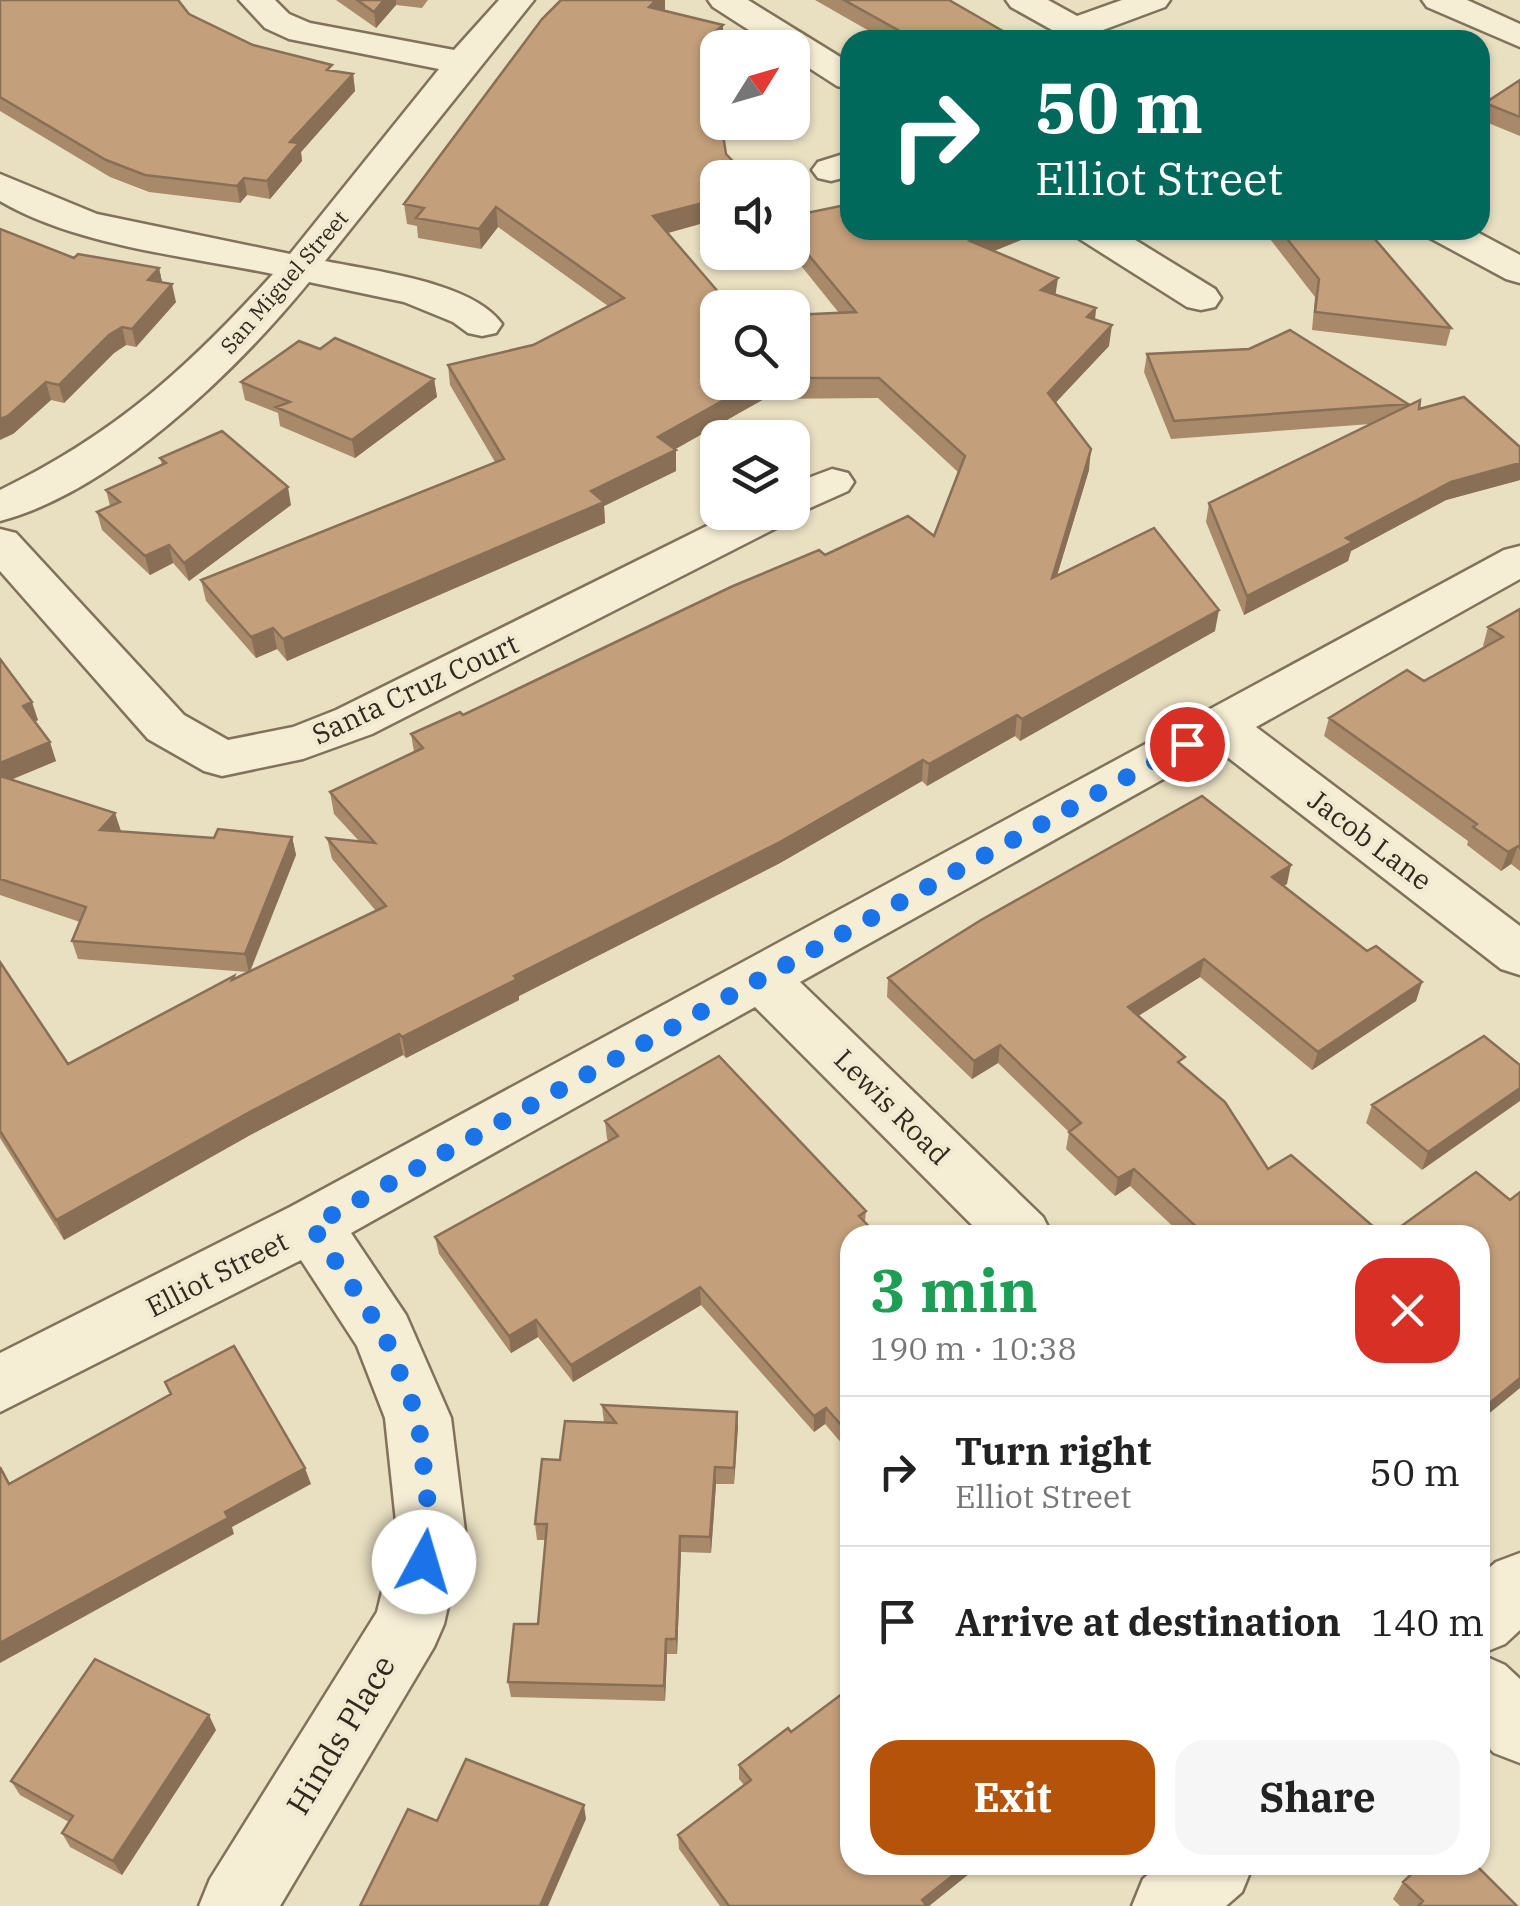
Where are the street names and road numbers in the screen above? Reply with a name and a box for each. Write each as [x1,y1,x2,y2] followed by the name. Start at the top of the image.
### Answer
[213,204,354,360] street label: San Miguel Street
[306,624,524,753] street label: Santa Cruz Court
[1301,781,1440,898] street label: Jacob Lane
[827,1041,958,1172] street label: Lewis Road
[140,1222,294,1325] street label: Elliot Street
[276,1647,404,1822] street label: Hinds Place

